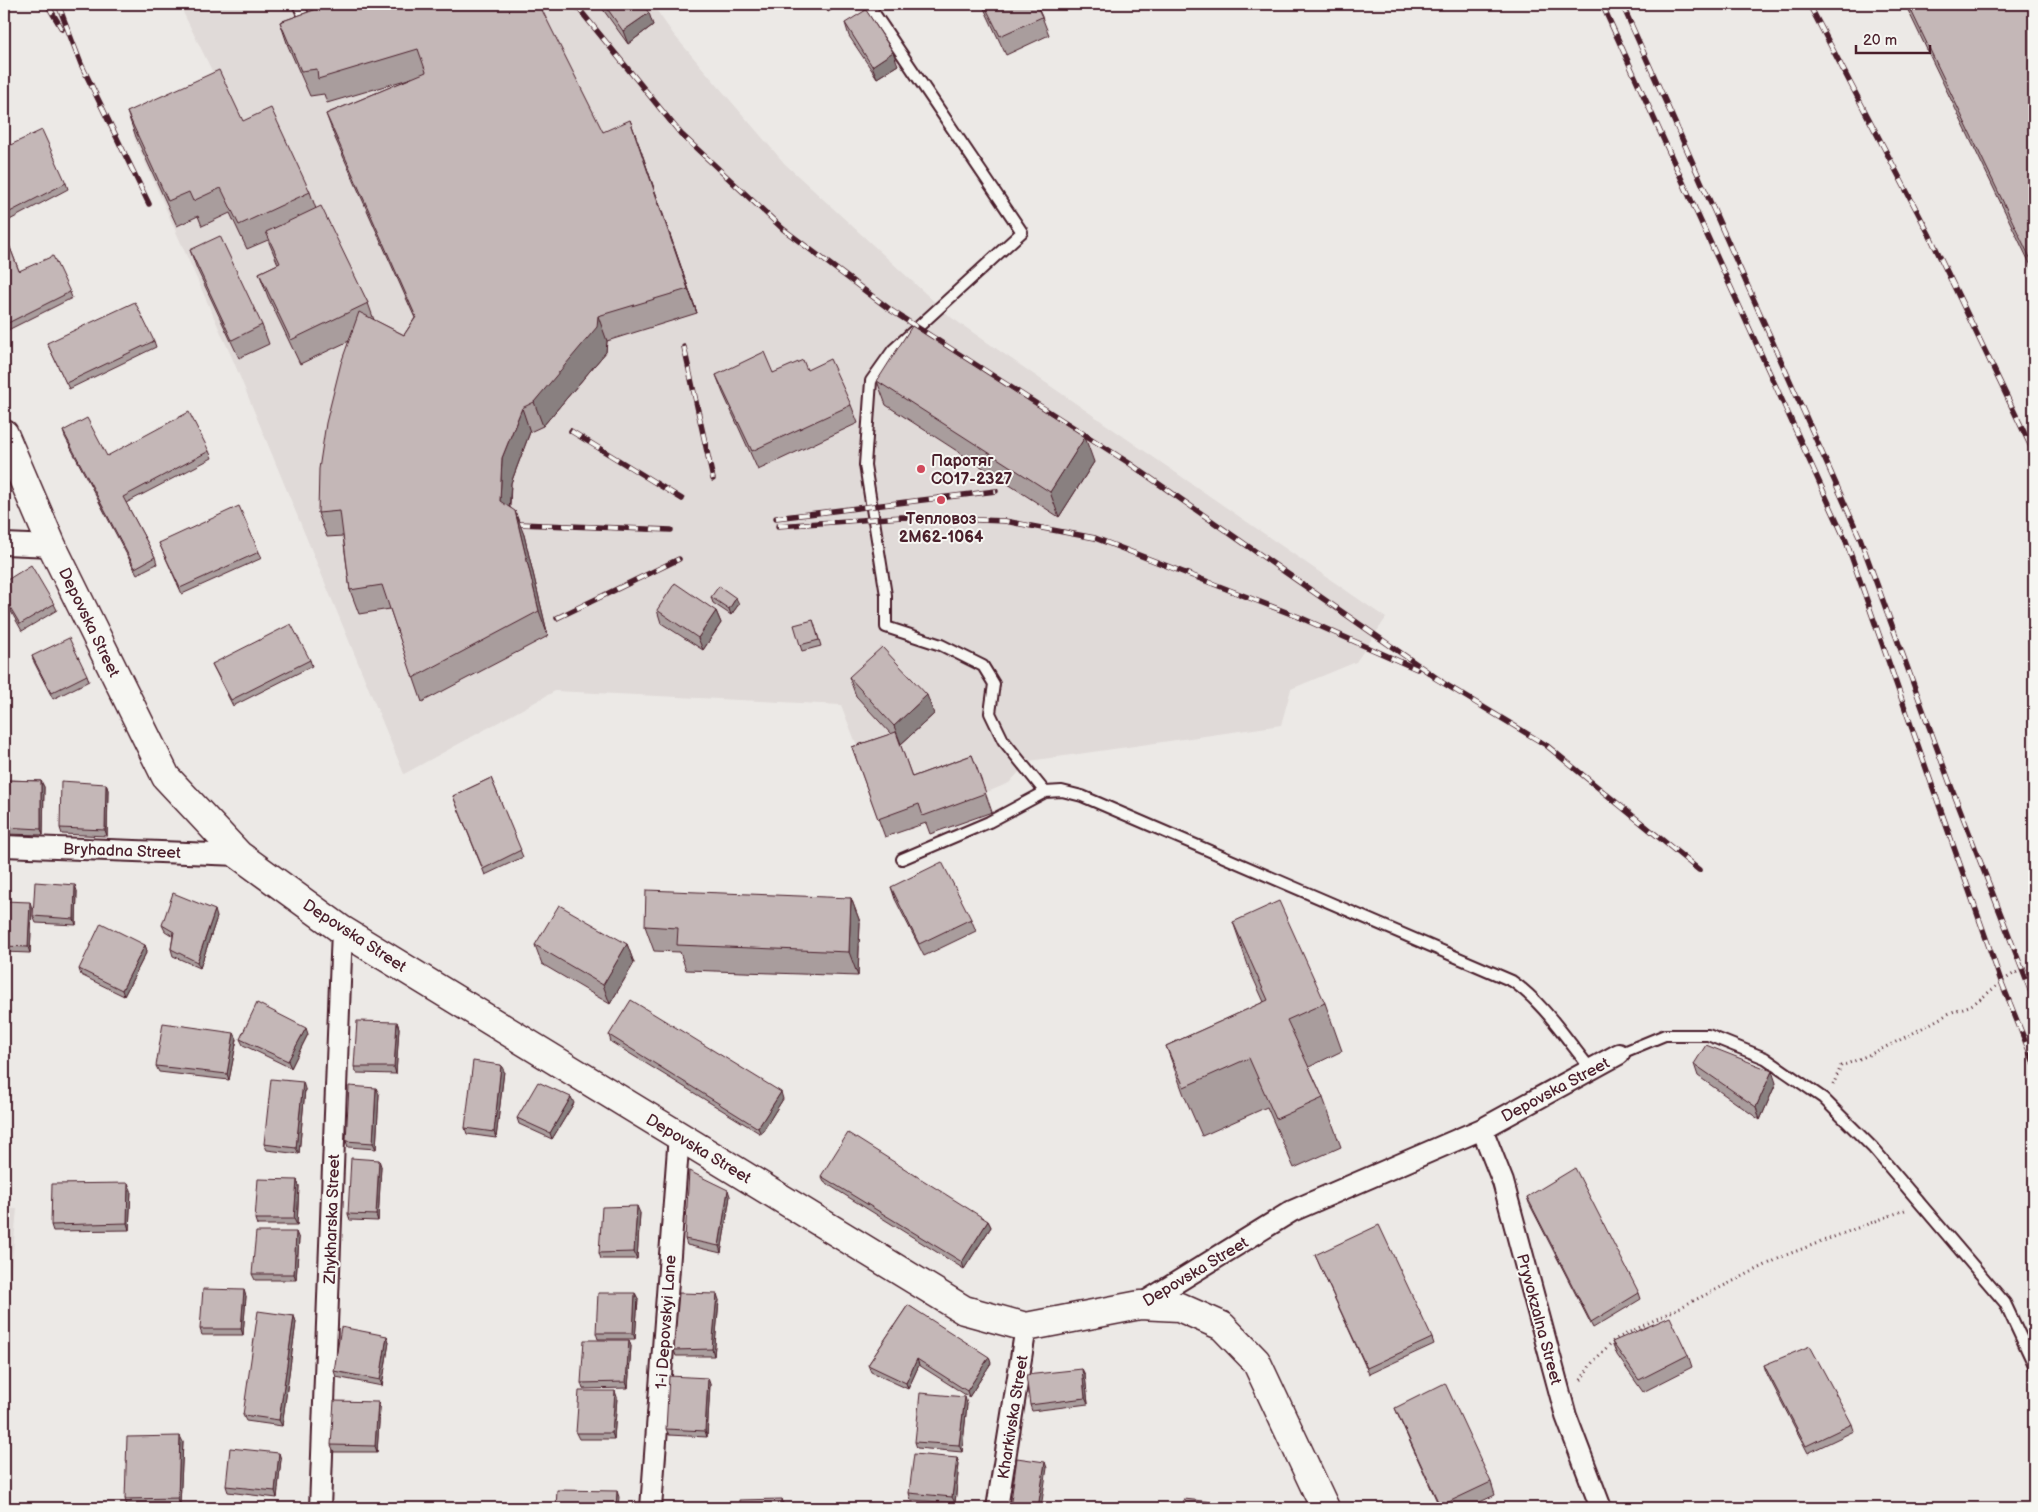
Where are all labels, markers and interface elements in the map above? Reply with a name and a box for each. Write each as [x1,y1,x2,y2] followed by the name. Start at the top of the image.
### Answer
[1856,22,1929,54] scale bar
[1863,31,1897,50] text: 20 m
[931,452,1013,489] place label: Паротяг СО17-2327
[915,463,927,475] marker: Паротяг СО17-2327
[935,494,947,506] marker: Тепловоз 2М62-1064
[899,510,984,547] place label: Тепловоз 2М62-1064
[54,565,123,681] street label: Depovska Street
[63,840,181,863] street label: Bryhadna Street
[299,896,409,977] street label: Depovska Street
[1499,1054,1613,1127] street label: Depovska Street
[642,1110,754,1188] street label: Depovska Street
[321,1154,344,1285] street label: Zhykharska Street
[1140,1233,1252,1311] street label: Depovska Street
[1512,1252,1565,1387] street label: Pryvokzalna Street
[652,1254,681,1390] street label: 1-i Depovskyi Lane
[994,1354,1033,1481] street label: Kharkivska Street

